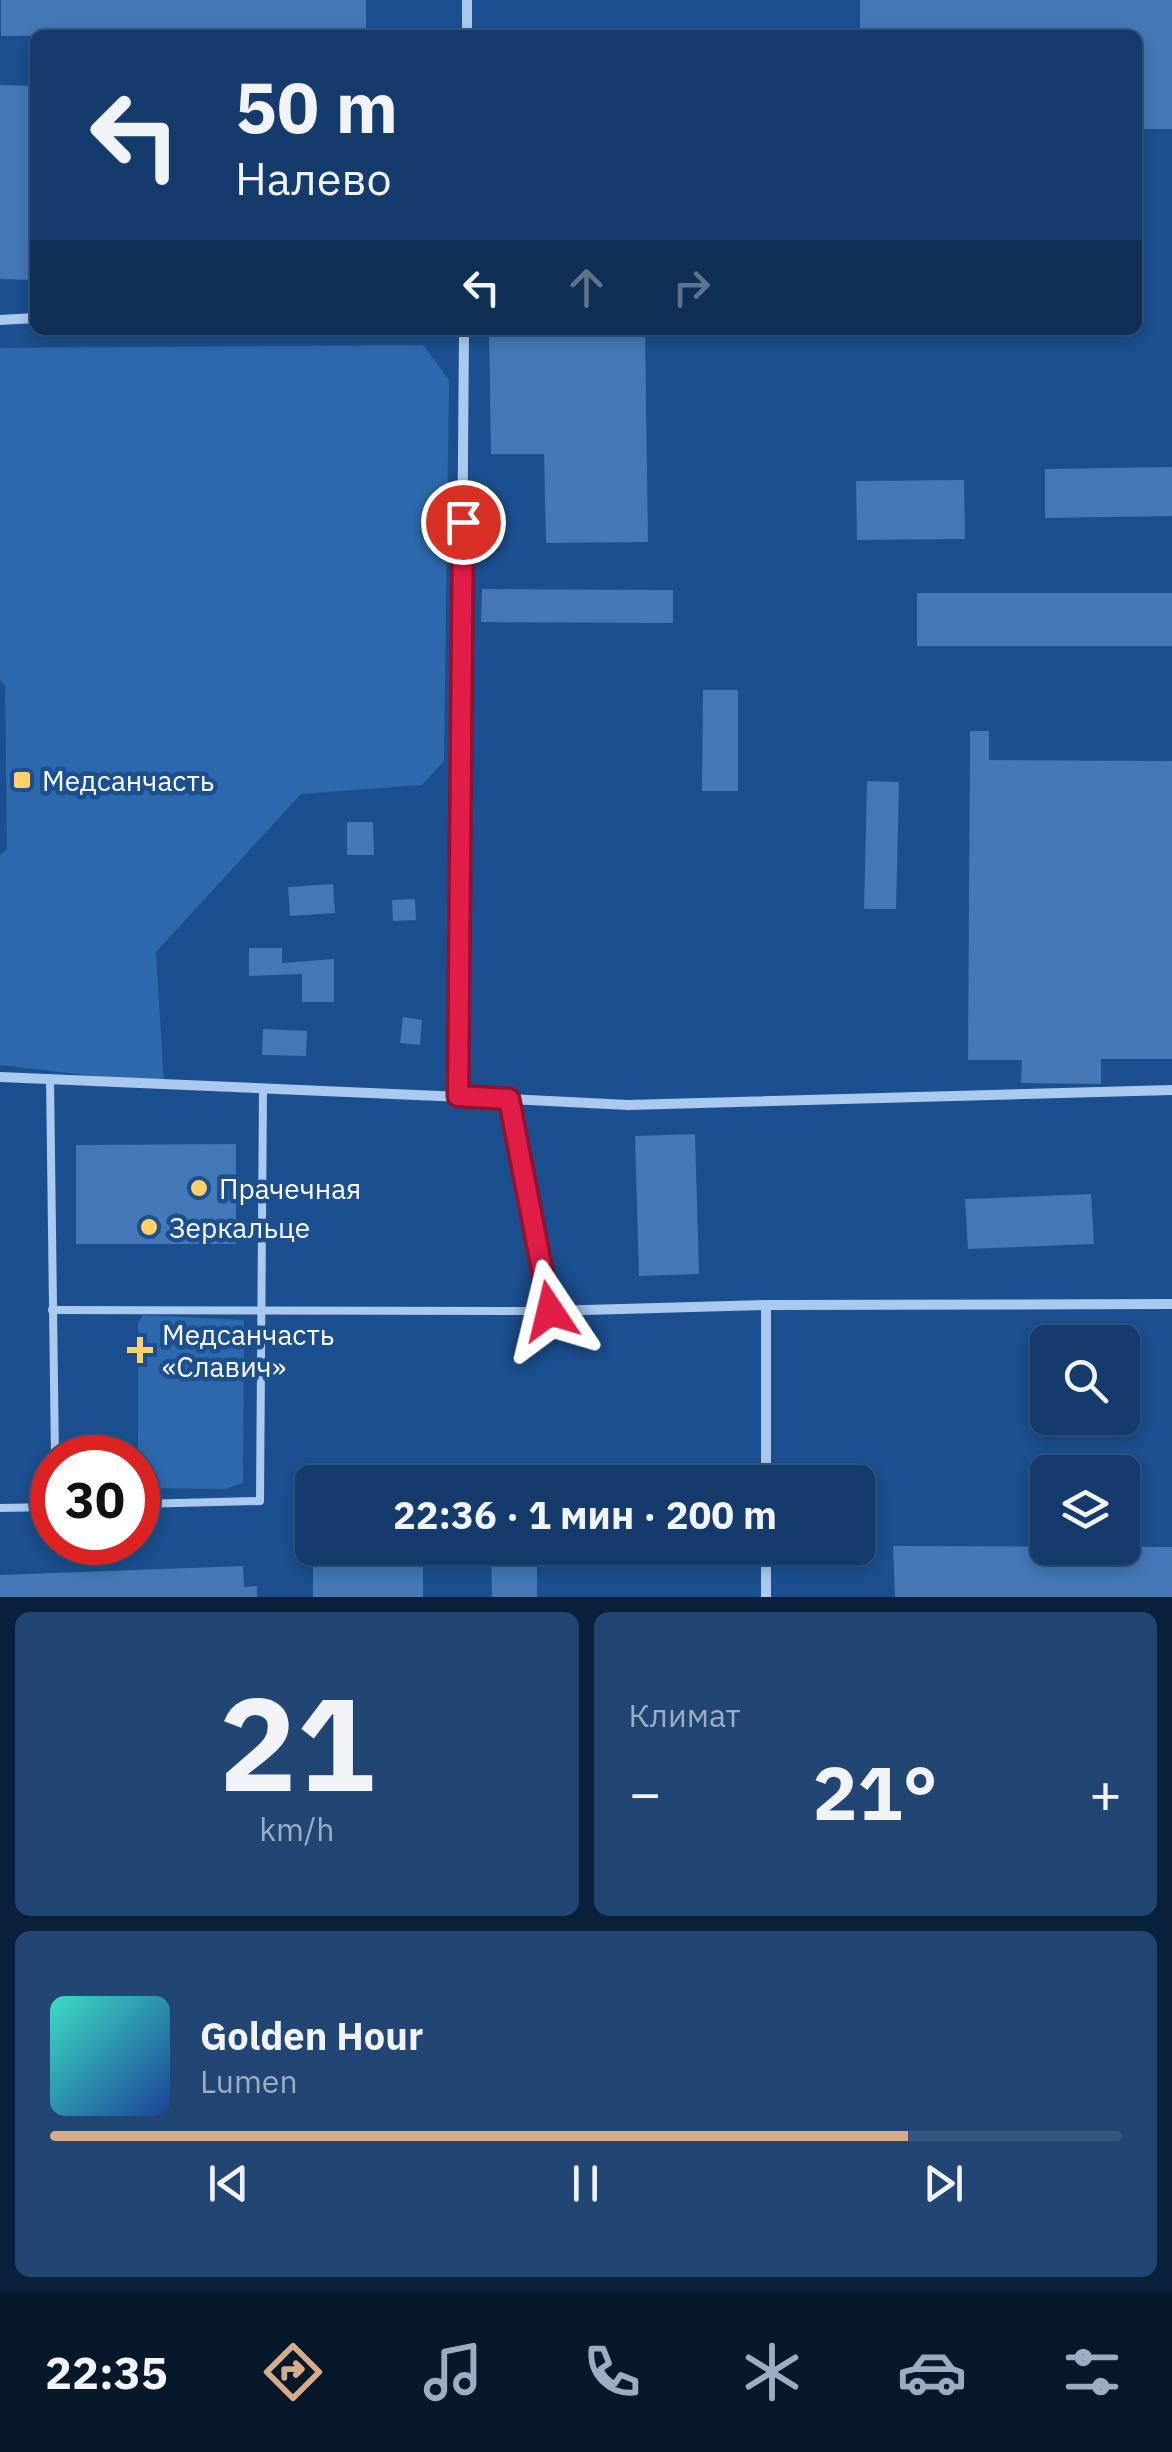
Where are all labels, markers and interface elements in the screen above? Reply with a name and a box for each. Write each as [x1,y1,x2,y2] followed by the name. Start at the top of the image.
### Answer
[235,61,398,152] text: 50 m
[70,70,200,200] icon: left
[235,149,392,207] text: Налево
[454,260,509,315] icon: left
[559,260,614,315] icon: ahead
[664,260,719,315] icon: right
[421,480,506,565] pin
[436,495,491,550] icon: arrive
[42,762,214,799] place label: Медсанчасть
[11,769,33,791] marker: Медсанчасть
[219,1170,361,1207] place label: Прачечная
[188,1177,210,1199] marker: Прачечная
[169,1209,310,1246] place label: Зеркальце
[138,1216,160,1238] marker: Зеркальце
[498,1259,602,1363] position arrow
[162,1316,334,1385] place label: Медсанчасть «Славич»
[1030,1325,1140,1565] map controls
[1030,1325,1140,1435] button: search
[127,1337,153,1363] marker: Медсанчасть «Славич»
[30,1435,160,1565] speed limit sign: 30
[1030,1455,1140,1565] button: layers
[393,1490,777,1539] text: 22:36 · 1 мин · 200 m
[219,1658,375,1827] text: 21
[629,1694,741,1736] text: Климат
[813,1743,938,1841] text: 21°
[629,1757,662,1828] text: −
[1089,1757,1122,1828] text: +
[259,1808,334,1850] text: km/h
[200,2011,423,2060] text: Golden Hour
[200,2060,298,2102] text: Lumen
[201,2156,256,2211] icon: previous
[558,2156,613,2211] icon: pause
[916,2156,971,2211] icon: next
[258,2337,328,2407] icon: directions
[418,2337,488,2407] icon: music
[577,2337,647,2407] icon: phone
[737,2337,807,2407] icon: climate
[897,2337,967,2407] icon: car
[1057,2337,1127,2407] icon: filters
[45,2343,168,2401] text: 22:35

